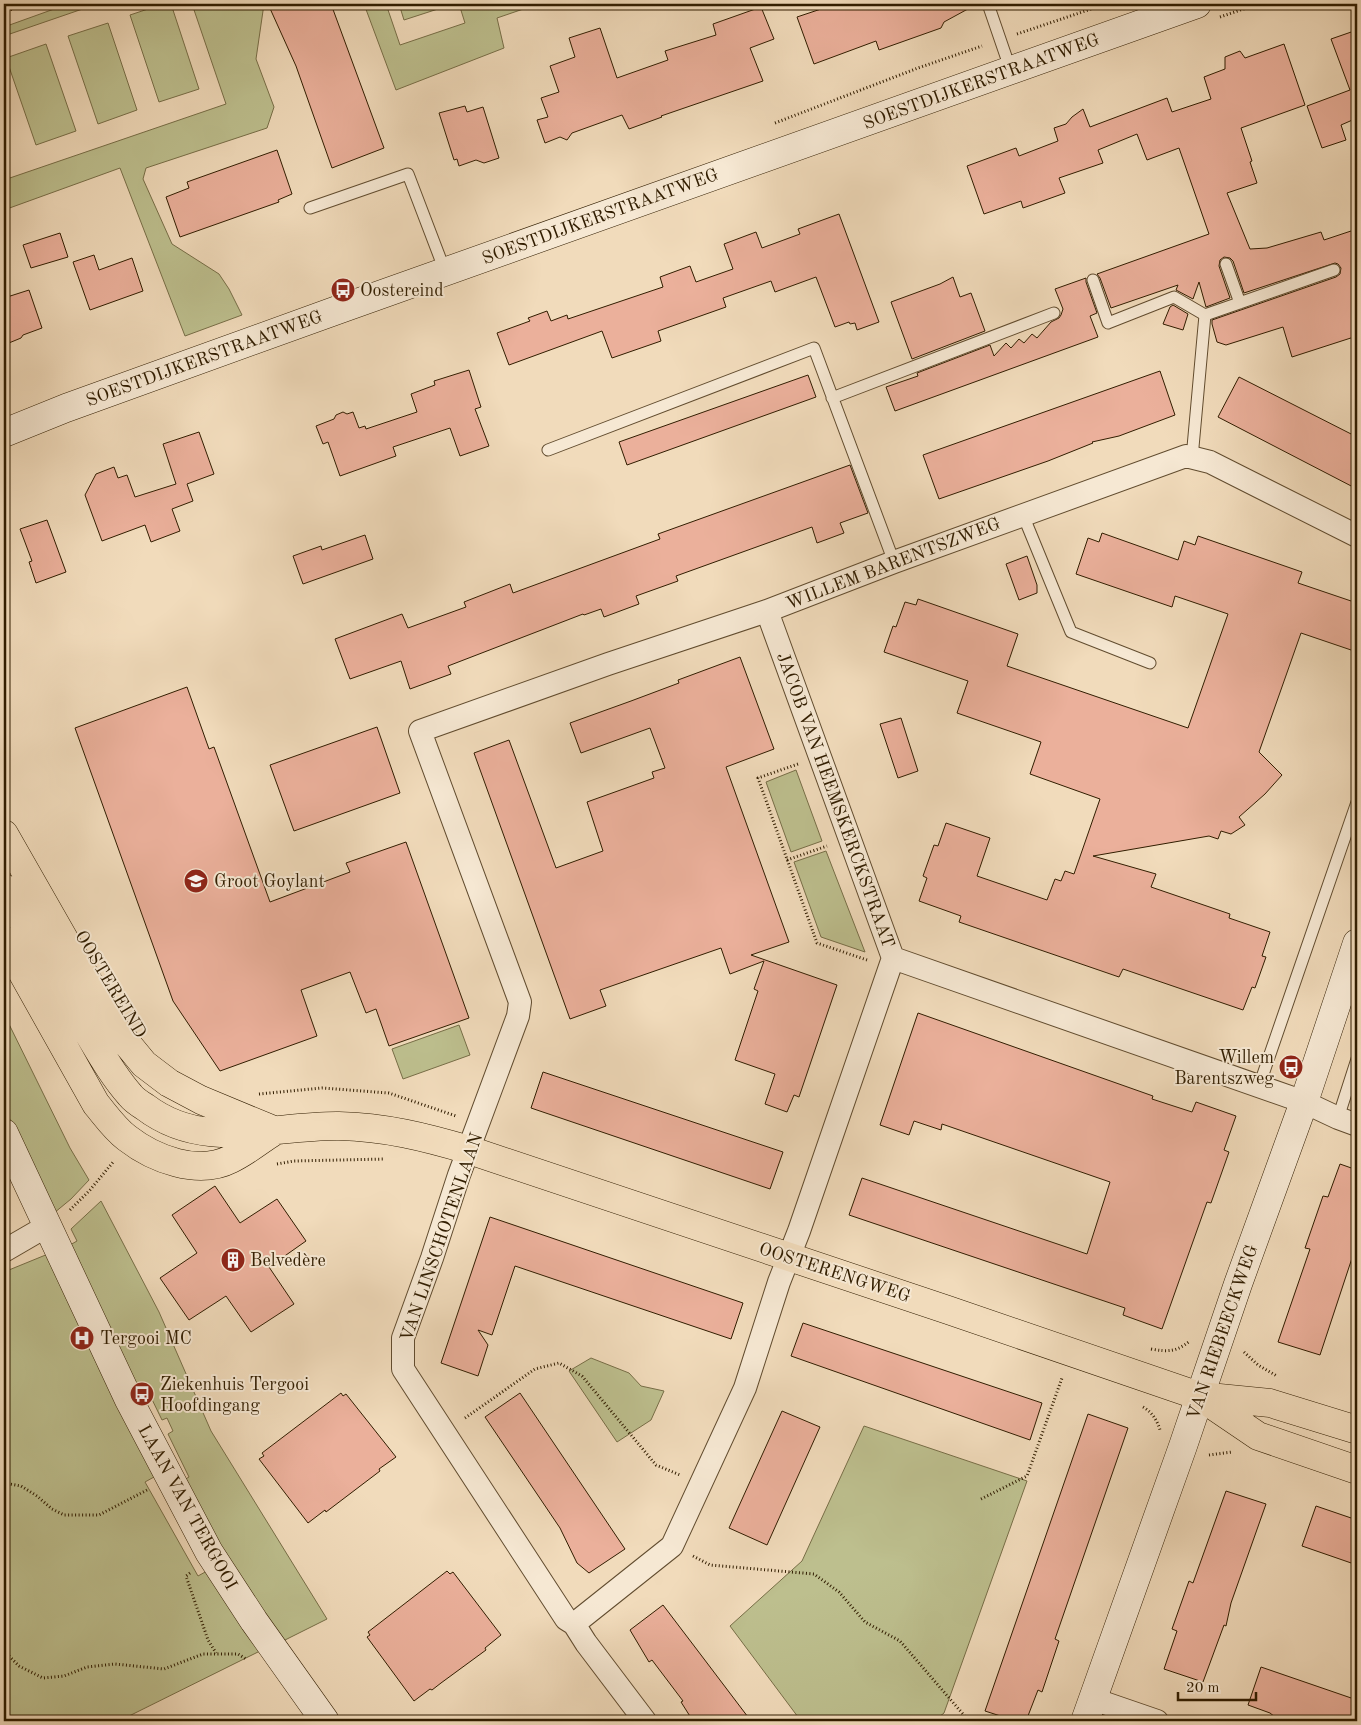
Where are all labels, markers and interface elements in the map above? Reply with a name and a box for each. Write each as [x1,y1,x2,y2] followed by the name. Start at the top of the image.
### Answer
[861,31,1102,133] street label: SOESTDIJKERSTRAATWEG
[480,166,721,268] street label: SOESTDIJKERSTRAATWEG
[330,277,356,303] bus stop icon: Oostereind
[360,282,444,300] place label: Oostereind
[84,308,325,410] street label: SOESTDIJKERSTRAATWEG
[784,515,1003,613] street label: WILLEM BARENTSZWEG
[773,650,897,951] street label: JACOB VAN HEEMSKERCKSTRAAT
[183,868,209,894] school or university icon: Groot Goylant
[214,873,325,891] place label: Groot Goylant
[71,928,149,1041] street label: OOSTEREIND
[1174,1049,1274,1088] place label: Willem Barentszweg
[1278,1054,1304,1080] bus stop icon: Willem Barentszweg
[398,1130,486,1344] street label: VAN LINSCHOTENLAAN
[757,1240,913,1306] street label: OOSTERENGWEG
[1185,1242,1261,1422] street label: VAN RIEBEECKWEG
[220,1247,246,1273] building icon: Belvedère
[250,1252,326,1270] place label: Belvedère
[69,1325,95,1351] hospital icon: Tergooi MC
[100,1330,192,1348] place label: Tergooi MC
[160,1376,309,1415] place label: Ziekenhuis Tergooi Hoofdingang
[129,1381,155,1407] bus stop icon: Ziekenhuis Tergooi Hoofdingang
[134,1422,240,1593] street label: LAAN VAN TERGOOI
[1178,1670,1256,1702] scale bar
[1186,1681,1220,1696] text: 20 m

